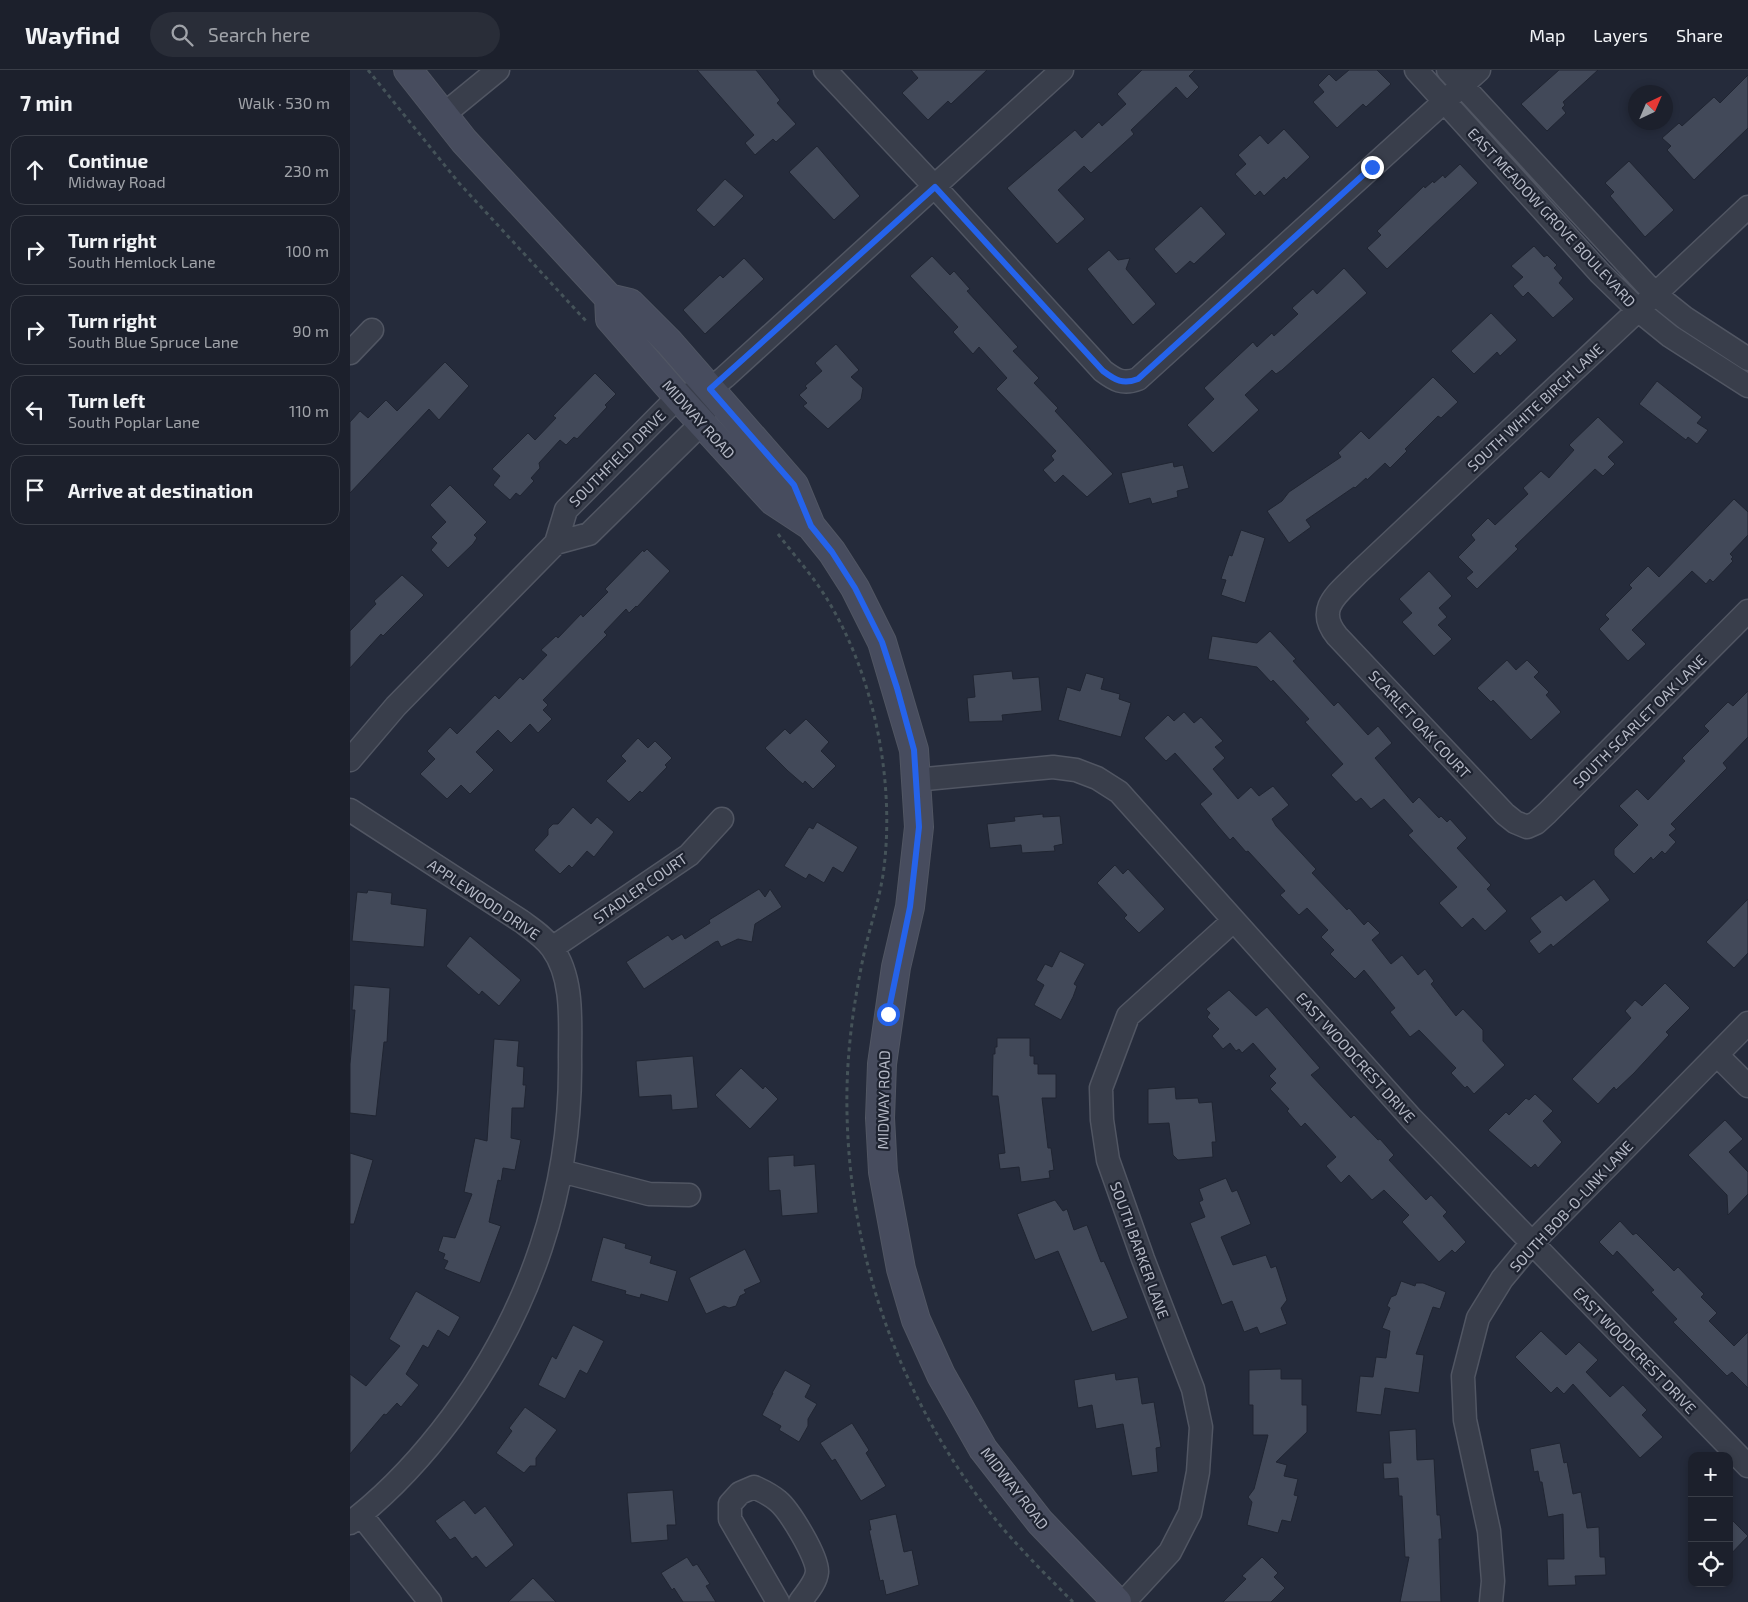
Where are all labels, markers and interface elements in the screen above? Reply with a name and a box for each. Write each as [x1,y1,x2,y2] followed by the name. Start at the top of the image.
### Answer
[150,12,500,57] search box
[25,20,120,49] text: Wayfind
[168,21,196,49] icon: search
[208,23,310,46] text: Search here
[1529,24,1565,46] text: Map
[1593,24,1648,46] text: Layers
[1676,24,1723,46] text: Share
[1628,85,1673,130] north arrow
[20,90,73,115] text: 7 min
[238,93,330,112] text: Walk · 530 m
[1464,124,1640,310] street label: EAST MEADOW GROVE BOULEVARD
[68,149,148,172] text: Continue
[21,156,49,184] icon: ahead
[1361,156,1384,179] route end
[284,161,329,180] text: 230 m
[68,172,166,191] text: Midway Road
[68,229,156,252] text: Turn right
[21,236,49,264] icon: right
[286,241,329,260] text: 100 m
[68,252,216,271] text: South Hemlock Lane
[68,309,156,332] text: Turn right
[21,316,49,344] icon: right
[293,321,329,340] text: 90 m
[68,332,239,351] text: South Blue Spruce Lane
[1463,339,1607,475] street label: SOUTH WHITE BIRCH LANE
[659,376,739,462] street label: MIDWAY ROAD
[68,389,145,412] text: Turn left
[21,396,49,424] icon: left
[289,401,329,420] text: 110 m
[565,406,669,510] street label: SOUTHFIELD DRIVE
[68,412,200,431] text: South Poplar Lane
[21,476,49,504] icon: arrive
[68,479,253,502] text: Arrive at destination
[1569,651,1709,791] street label: SOUTH SCARLET OAK LANE
[1365,666,1475,782] street label: SCARLET OAK COURT
[590,849,691,927] street label: STADLER COURT
[424,855,544,943] street label: APPLEWOOD DRIVE
[1293,988,1419,1126] street label: EAST WOODCREST DRIVE
[877,1003,900,1026] route start
[873,1050,893,1150] street label: MIDWAY ROAD
[1505,1137,1637,1275] street label: SOUTH BOB-O-LINK LANE
[1107,1179,1173,1321] street label: SOUTH BARKER LANE
[1570,1283,1700,1417] street label: EAST WOODCREST DRIVE
[977,1443,1053,1533] street label: MIDWAY ROAD
[1688,1452,1733,1587] map controls
[1688,1452,1733,1497] button: +
[1688,1497,1733,1542] button: −
[1688,1542,1733,1587] button: locate

